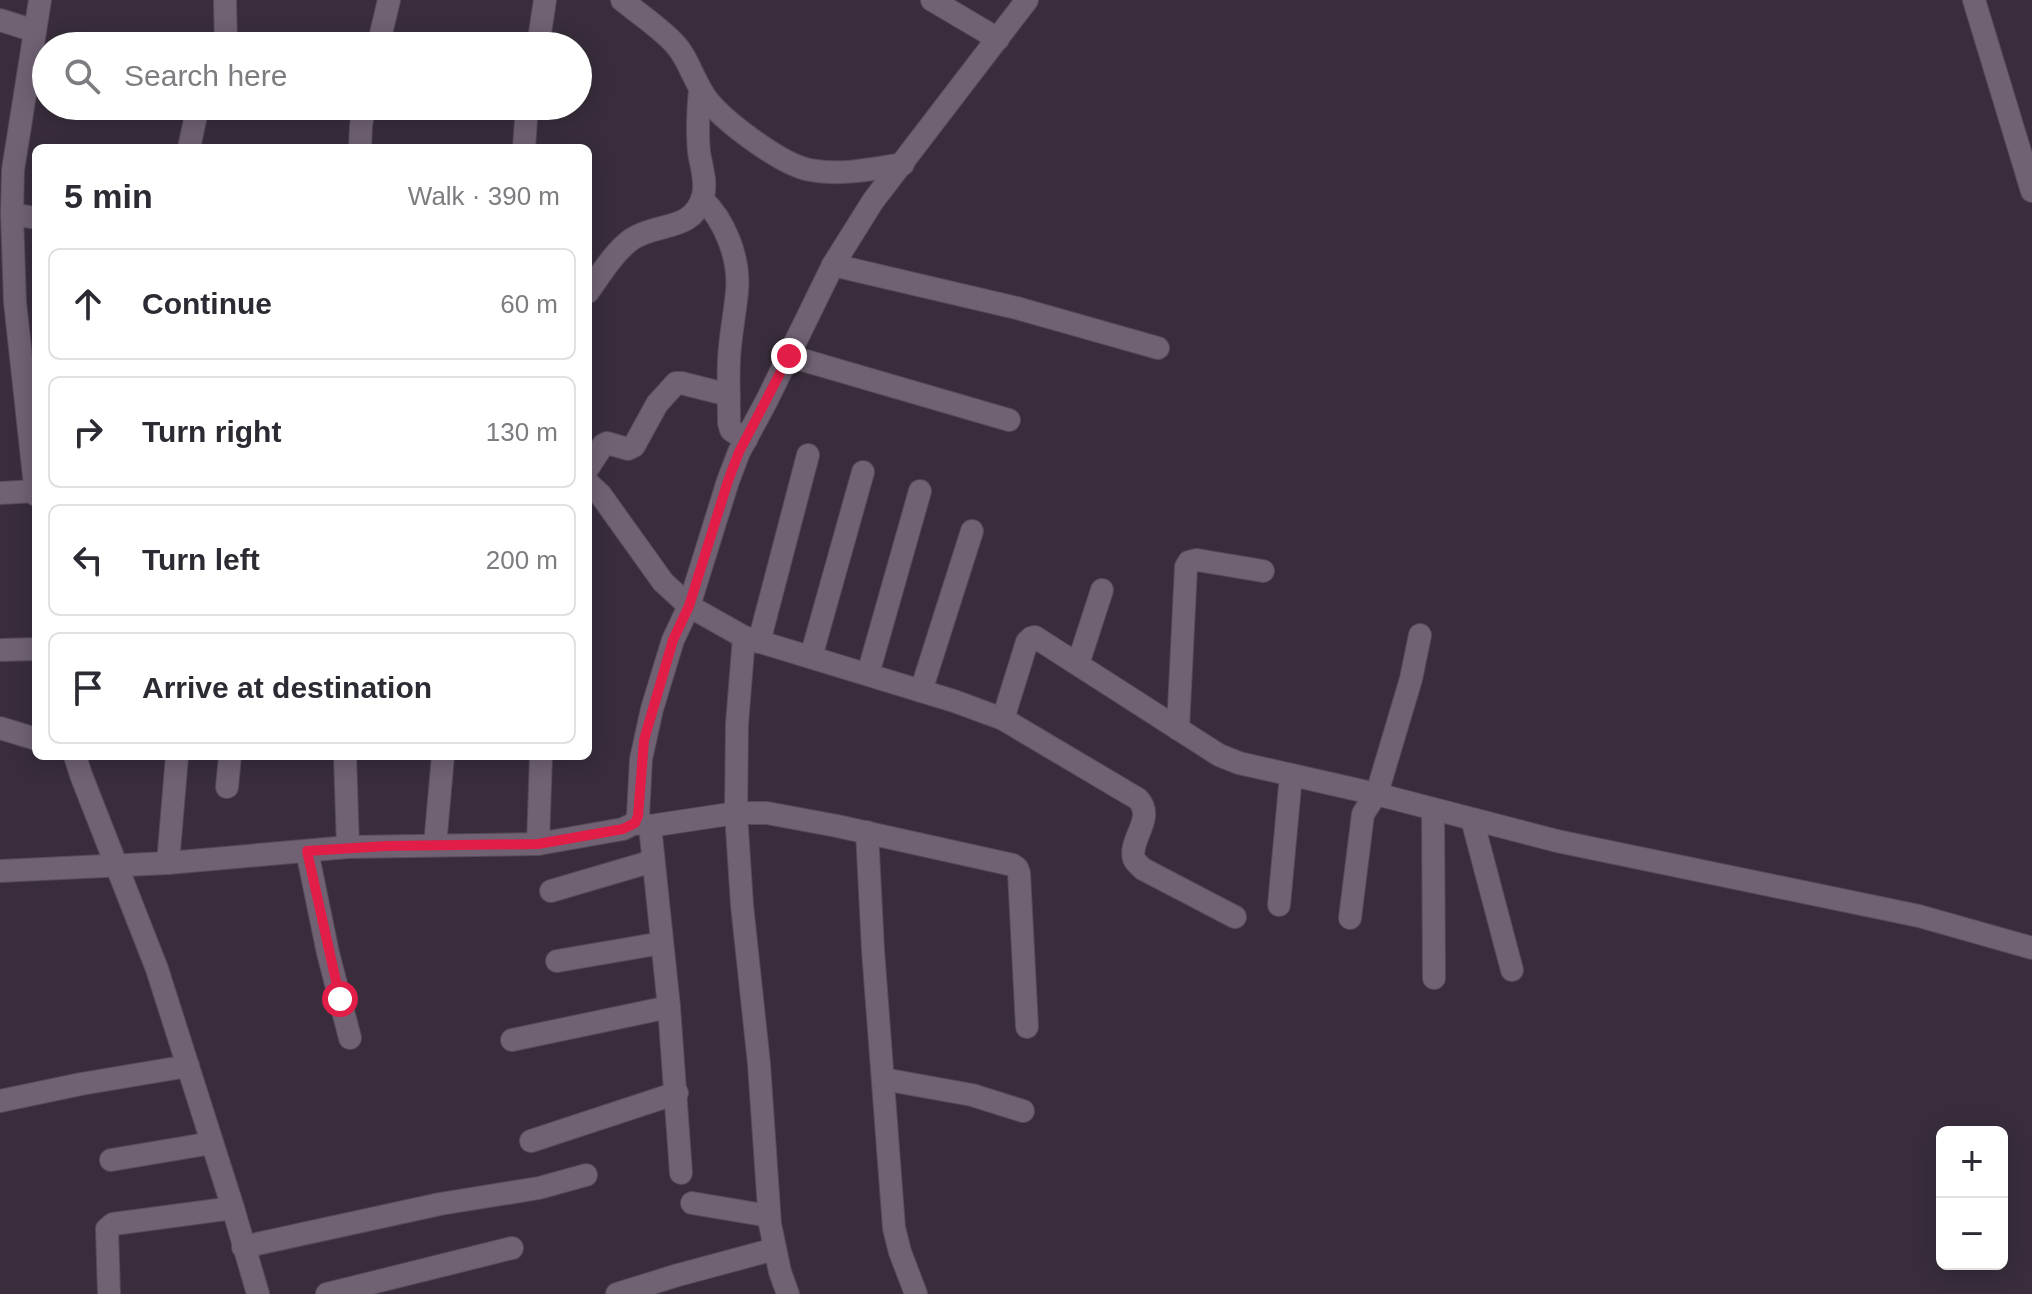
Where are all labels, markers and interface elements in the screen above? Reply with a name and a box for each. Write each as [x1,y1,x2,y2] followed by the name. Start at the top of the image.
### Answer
[32,32,592,120] search box
[60,54,104,98] icon: search
[124,59,287,92] text: Search here
[64,177,153,215] text: 5 min
[408,181,560,211] text: Walk · 390 m
[66,282,110,326] icon: ahead
[142,287,272,320] text: Continue
[500,289,558,319] text: 60 m
[771,338,807,374] route end
[66,410,110,454] icon: right
[142,415,281,448] text: Turn right
[486,417,558,447] text: 130 m
[66,538,110,582] icon: left
[142,543,260,576] text: Turn left
[486,545,558,575] text: 200 m
[66,666,110,710] icon: arrive
[142,671,432,704] text: Arrive at destination
[322,981,358,1017] route start
[1936,1126,2008,1270] map controls
[1936,1126,2008,1198] button: +
[1936,1198,2008,1270] button: −

